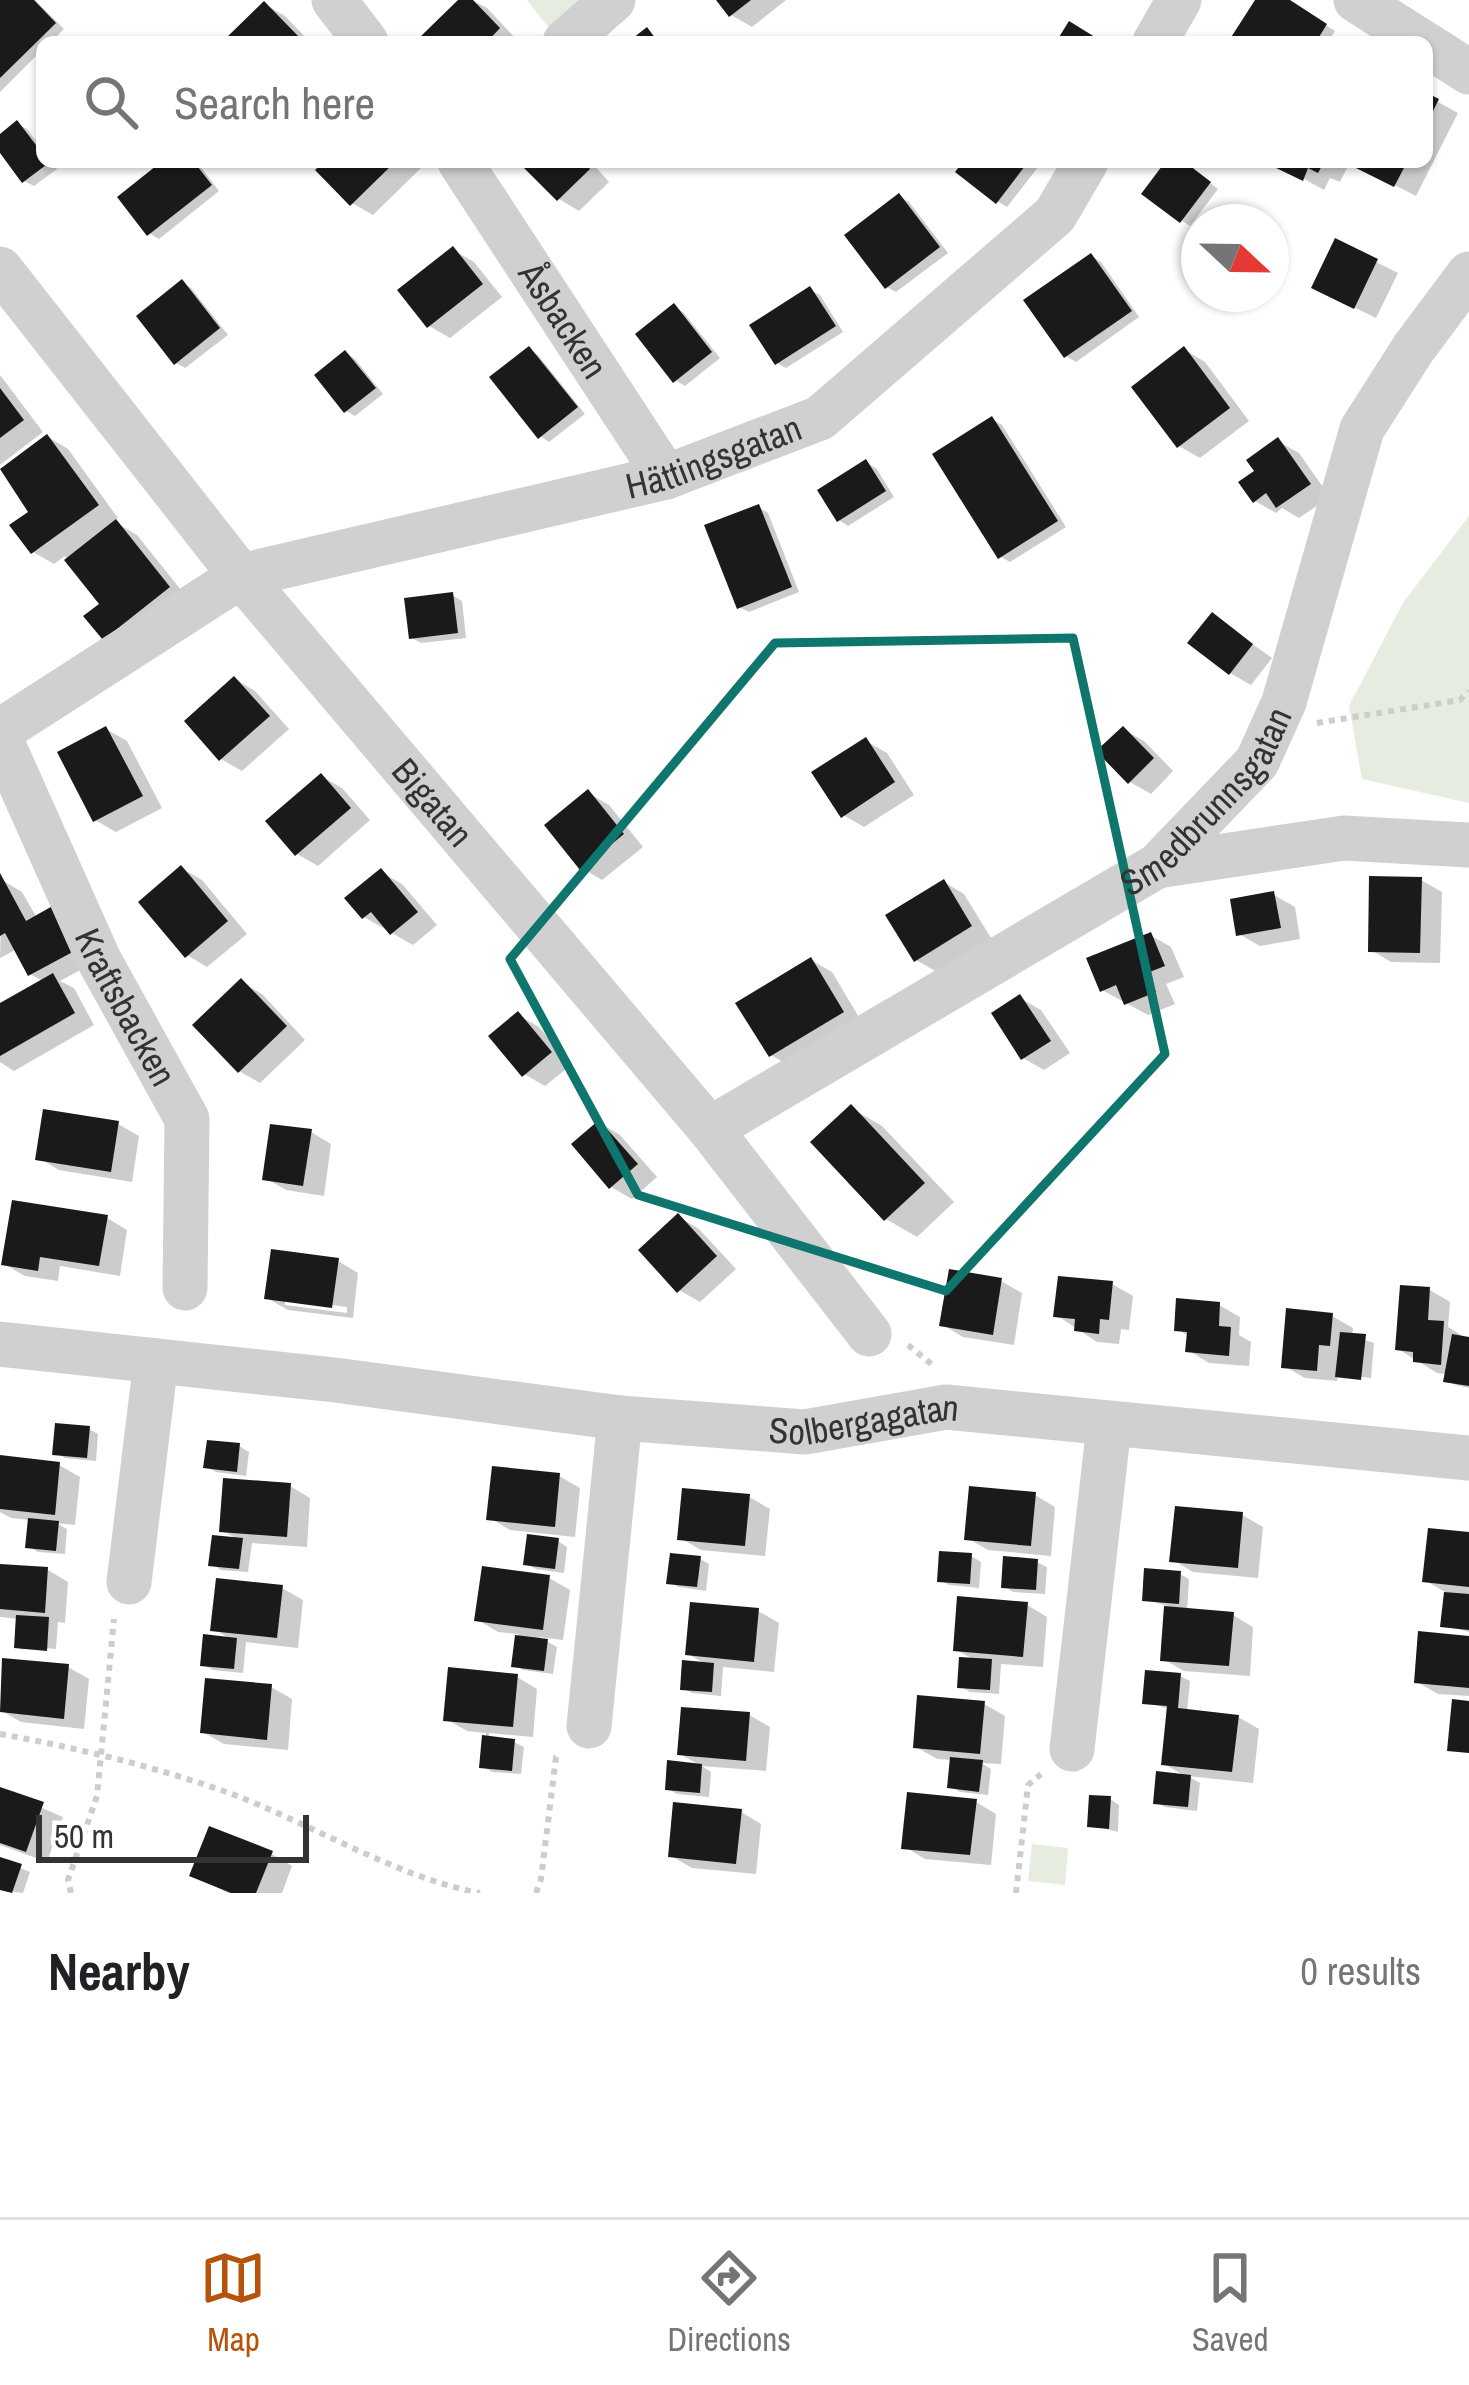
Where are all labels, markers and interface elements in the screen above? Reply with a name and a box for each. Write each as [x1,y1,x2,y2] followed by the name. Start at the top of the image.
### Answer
[36,36,1433,168] search box
[78,69,144,135] icon: search
[174,72,375,133] text: Search here
[1181,204,1289,312] north arrow
[507,252,619,388] street label: Åsbacken
[621,403,808,510] street label: Hättingsgatan
[1111,699,1303,907] street label: Smedbrunnsgatan
[382,748,484,857] street label: Bigatan
[64,921,188,1094] street label: Kraftsbacken
[767,1383,961,1456] street label: Solbergagatan
[36,1809,309,1862] scale bar
[54,1814,114,1858] text: 50 m
[48,1937,190,2006] text: Nearby
[1300,1945,1421,1997] text: 0 results
[200,2245,266,2361] tab: Map
[667,2245,791,2361] tab: Directions
[1192,2245,1268,2361] tab: Saved

